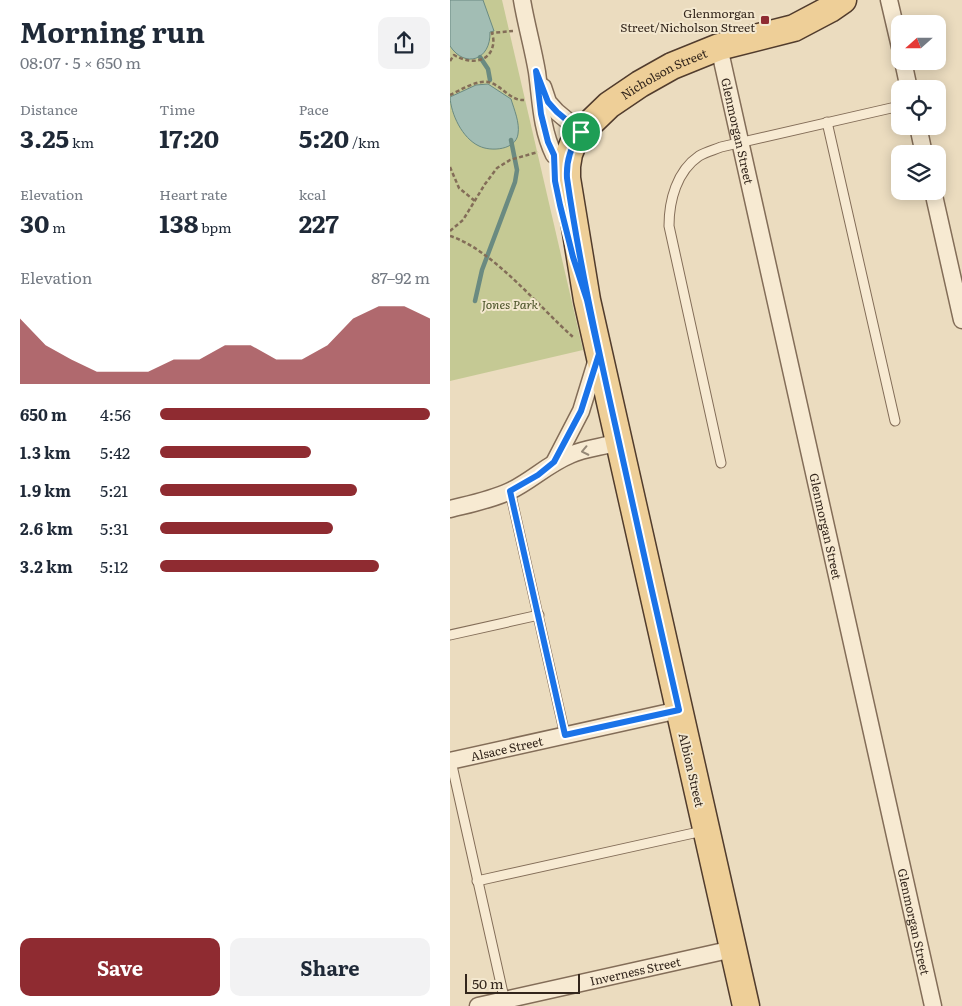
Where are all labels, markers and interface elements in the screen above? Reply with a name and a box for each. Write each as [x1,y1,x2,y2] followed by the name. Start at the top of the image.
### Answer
[620,4,755,36] place label: Glenmorgan Street/Nicholson Street
[20,10,205,52] text: Morning run
[759,14,771,26] marker: Glenmorgan Street/Nicholson Street
[891,15,946,70] north arrow
[891,15,946,200] map controls
[378,17,430,69] button: share
[617,44,710,104] street label: Nicholson Street
[20,50,141,74] text: 08:07 · 5 × 650 m
[717,76,758,186] street label: Glenmorgan Street
[891,80,946,135] button: locate
[20,99,78,119] text: Distance
[159,99,195,119] text: Time
[299,99,329,119] text: Pace
[560,111,602,153] pin
[567,118,595,146] icon: arrive
[20,119,69,156] text: 3.25
[159,119,219,156] text: 17:20
[299,119,349,156] text: 5:20
[69,132,94,152] text: km
[349,132,380,152] text: /km
[891,145,946,200] button: layers
[20,184,83,204] text: Elevation
[159,184,227,204] text: Heart rate
[299,184,326,204] text: kcal
[20,204,49,241] text: 30
[159,204,198,241] text: 138
[299,204,339,241] text: 227
[49,217,66,237] text: m
[198,217,232,237] text: bpm
[20,265,92,289] text: Elevation
[371,265,430,289] text: 87–92 m
[482,295,539,313] park label: Jones Park
[20,402,67,426] text: 650 m
[100,402,131,426] text: 4:56
[20,440,71,464] text: 1.3 km
[100,440,130,464] text: 5:42
[581,445,590,455] one-way arrow
[805,471,847,581] street label: Glenmorgan Street
[20,478,71,502] text: 1.9 km
[100,478,128,502] text: 5:21
[20,516,73,540] text: 2.6 km
[100,516,128,540] text: 5:31
[20,554,73,578] text: 3.2 km
[100,554,128,578] text: 5:12
[675,731,709,809] street label: Albion Street
[469,732,545,765] street label: Alsace Street
[894,866,935,977] street label: Glenmorgan Street
[20,938,220,996] button: Save
[230,938,430,996] button: Share
[588,952,682,990] street label: Inverness Street
[465,971,580,994] scale bar
[472,973,504,993] text: 50 m

